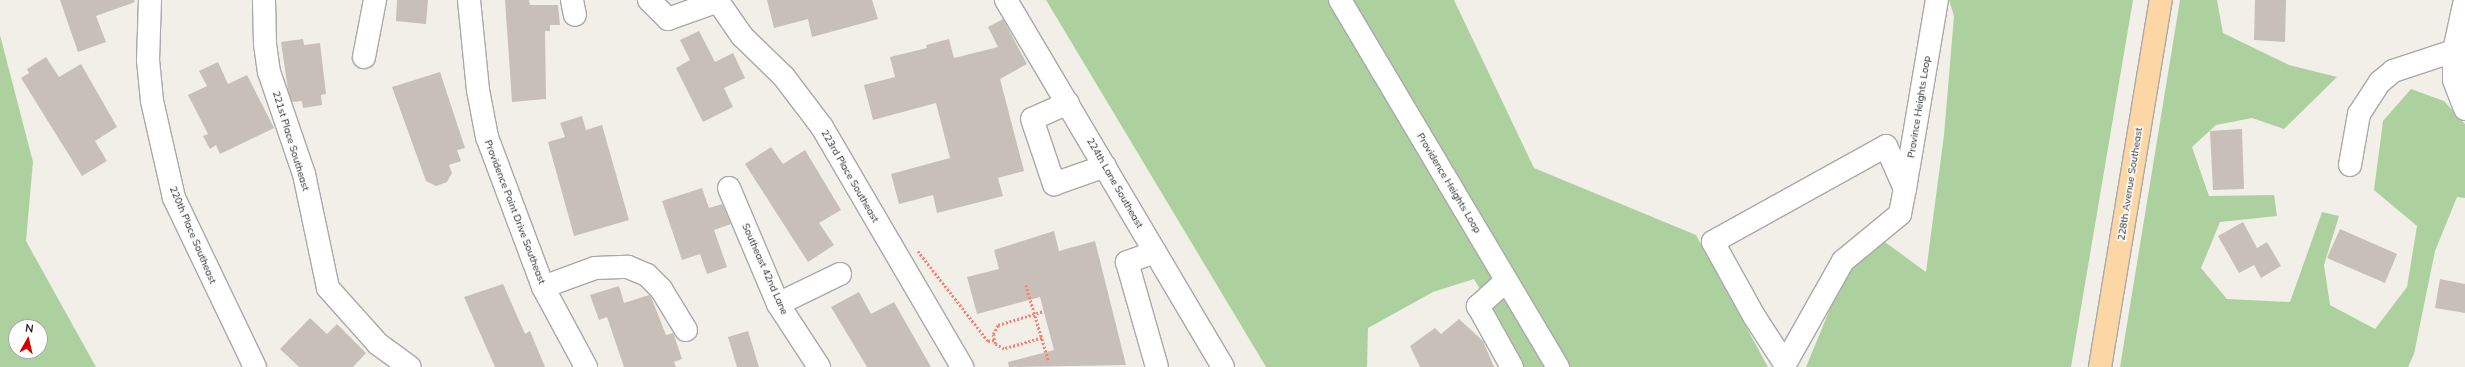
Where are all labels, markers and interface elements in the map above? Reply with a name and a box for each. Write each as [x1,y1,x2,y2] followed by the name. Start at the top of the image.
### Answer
[1905,55,1933,159] street label: Province Heights Loop
[270,90,312,192] street label: 221st Place Southeast
[2115,127,2145,241] street label: 228th Avenue Southeast
[819,128,881,224] street label: 223rd Place Southeast
[1414,131,1484,235] street label: Providence Heights Loop
[1084,136,1146,230] street label: 224th Lane Southeast
[482,138,548,286] street label: Providence Point Drive Southeast
[167,184,219,286] street label: 220th Place Southeast
[739,221,791,317] street label: Southeast 42nd Lane
[8,319,48,359] north arrow
[24,321,35,336] text: N

